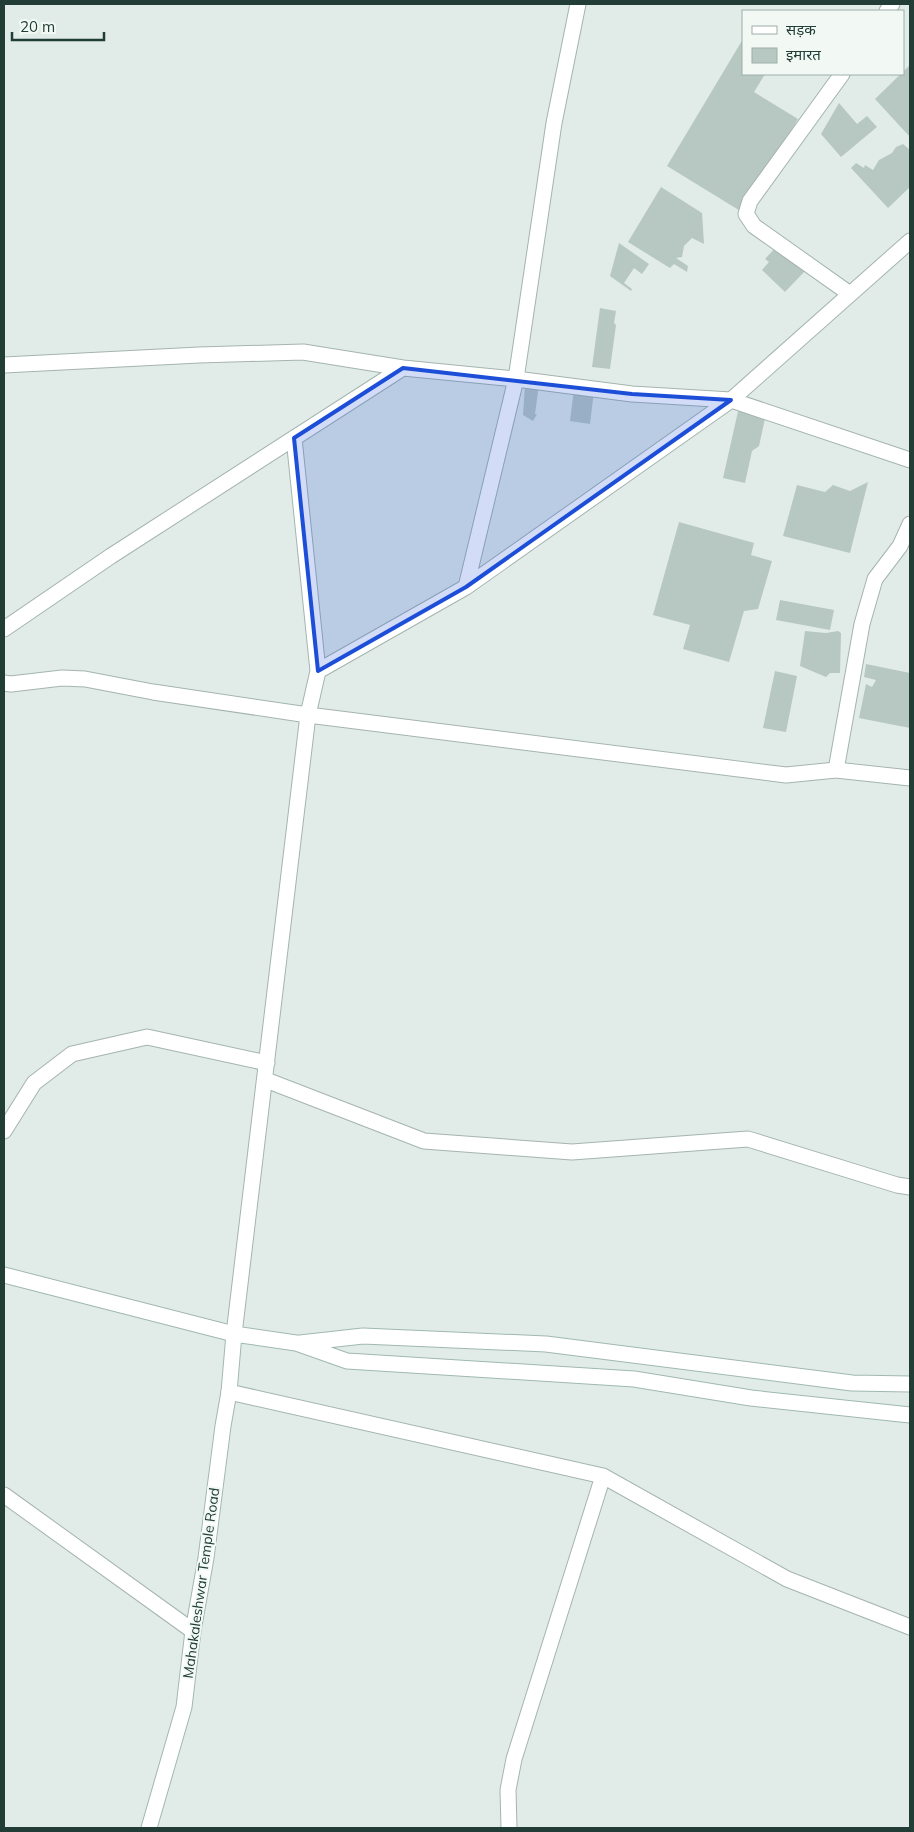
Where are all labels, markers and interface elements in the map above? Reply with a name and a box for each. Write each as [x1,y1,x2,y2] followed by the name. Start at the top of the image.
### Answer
[12,10,105,42] scale bar
[742,10,904,75] legend
[20,17,55,36] text: 20 m
[786,20,816,39] text: सड़क
[786,45,821,64] text: इमारत
[179,1486,223,1680] street label: Mahakaleshwar Temple Road

